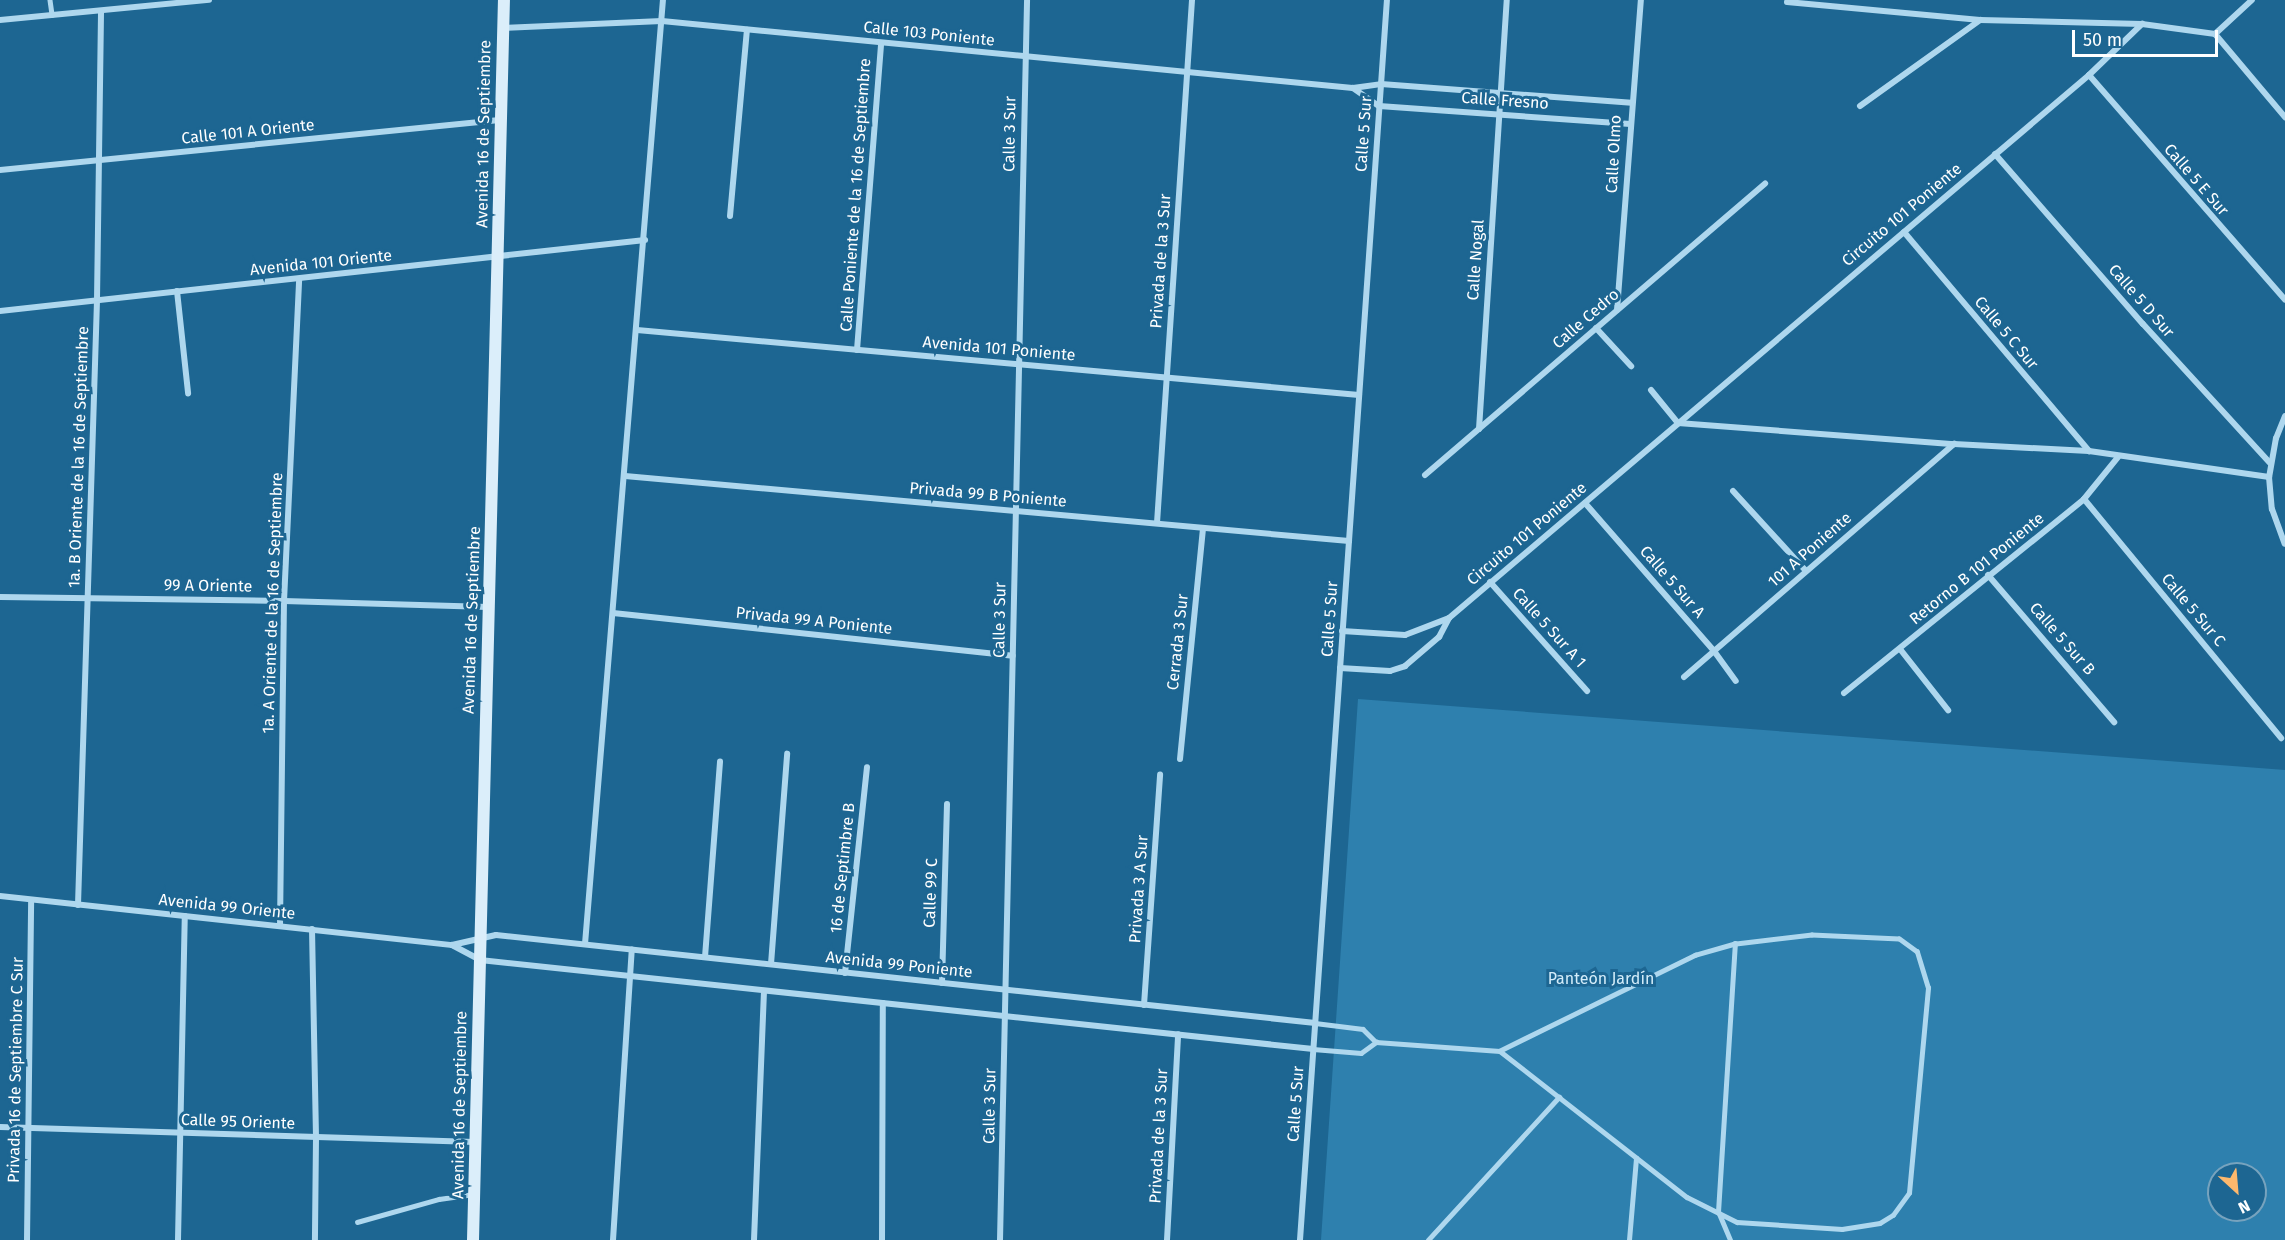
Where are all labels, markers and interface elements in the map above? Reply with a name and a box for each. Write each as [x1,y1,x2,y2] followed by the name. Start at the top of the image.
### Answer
[862,18,996,50] street label: Calle 103 Poniente
[2075,18,2220,56] scale bar
[2083,29,2122,51] text: 50 m
[473,40,495,228] street label: Avenida 16 de Septiembre
[837,58,875,332] street label: Calle Poniente de la 16 de Septiembre
[1461,88,1549,114] street label: Calle Fresno
[1352,95,1376,173] street label: Calle 5 Sur
[1000,96,1020,172] street label: Calle 3 Sur
[1602,114,1626,194] street label: Calle Olmo
[180,115,316,149] street label: Calle 101 A Oriente
[2160,140,2232,220] street label: Calle 5 E Sur
[1838,159,1966,271] street label: Circuito 101 Poniente
[1147,193,1175,329] street label: Privada de la 3 Sur
[1464,219,1488,301] street label: Calle Nogal
[249,246,393,280] street label: Avenida 101 Oriente
[2104,261,2178,341] street label: Calle 5 D Sur
[1549,285,1623,353] street label: Calle Cedro
[1970,293,2042,373] street label: Calle 5 C Sur
[65,326,93,588] street label: 1a. B Oriente de la 16 de Septiembre
[922,333,1076,365] street label: Avenida 101 Poniente
[259,472,287,734] street label: 1a. A Oriente de la 16 de Septiembre
[1463,478,1591,590] street label: Circuito 101 Poniente
[909,479,1067,511] street label: Privada 99 B Poniente
[1764,508,1856,592] street label: 101 A Poniente
[1906,509,2048,629] street label: Retorno B 101 Poniente
[459,526,485,714] street label: Avenida 16 de Septiembre
[1635,542,1709,622] street label: Calle 5 Sur A
[2157,570,2229,650] street label: Calle 5 Sur C
[164,576,252,596] street label: 99 A Oriente
[1318,580,1342,658] street label: Calle 5 Sur
[990,582,1010,658] street label: Calle 3 Sur
[1508,584,1590,672] street label: Calle 5 Sur A 1
[1163,593,1193,691] street label: Cerrada 3 Sur
[2025,599,2099,679] street label: Calle 5 Sur B
[735,603,893,639] street label: Privada 99 A Poniente
[827,802,859,934] street label: 16 de Septimbre B
[1126,834,1152,944] street label: Privada 3 A Sur
[920,858,942,928] street label: Calle 99 C
[158,890,296,924] street label: Avenida 99 Oriente
[825,948,973,982] street label: Avenida 99 Poniente
[4,957,28,1183] street label: Privada 16 de Septiembre C Sur
[1548,969,1654,989] park label: Panteón Jardín
[449,1011,471,1199] street label: Avenida 16 de Septiembre
[1284,1065,1308,1143] street label: Calle 5 Sur
[980,1068,1000,1144] street label: Calle 3 Sur
[1146,1068,1172,1204] street label: Privada de la 3 Sur
[181,1110,295,1134] street label: Calle 95 Oriente
[2207,1162,2267,1222] north arrow
[2235,1196,2253,1218] text: N

